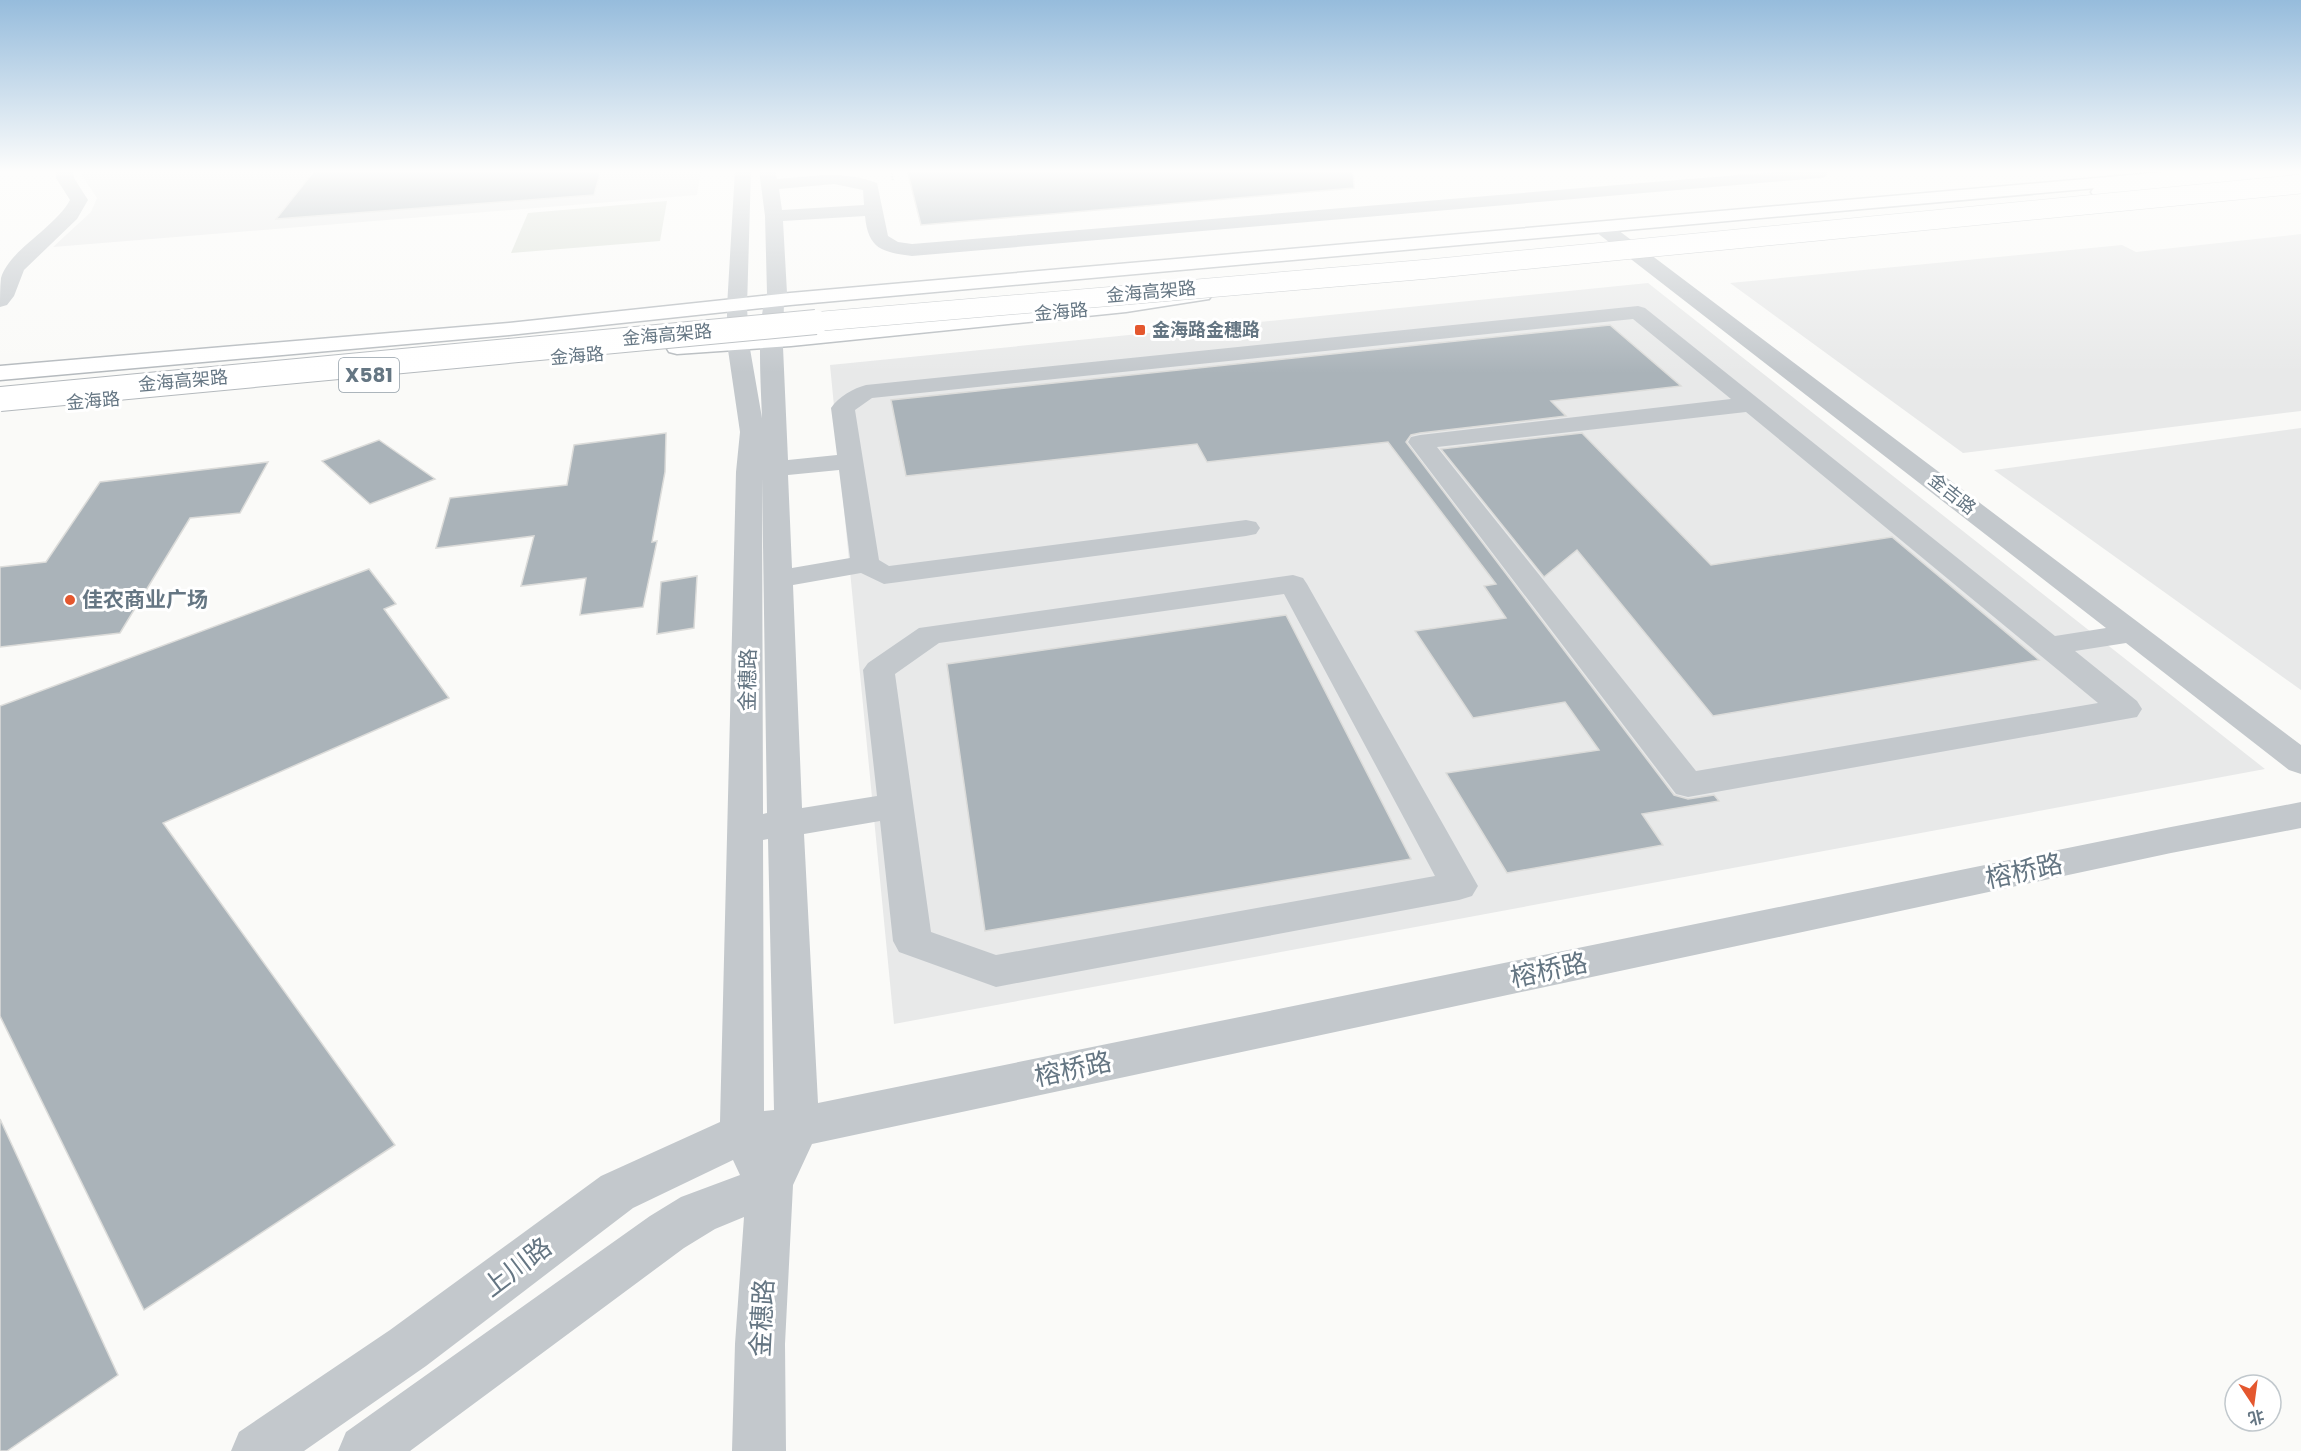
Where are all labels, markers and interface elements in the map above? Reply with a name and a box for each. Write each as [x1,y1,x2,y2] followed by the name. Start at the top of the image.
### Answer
[1105,275,1197,308] street label: 金海高架路
[1033,297,1089,326] street label: 金海路
[1152,317,1260,342] place label: 金海路金穗路
[621,318,713,351] street label: 金海高架路
[1133,323,1147,337] marker: 金海路金穗路
[549,341,605,370] street label: 金海路
[339,358,399,392] road number: X581
[137,364,229,397] street label: 金海高架路
[65,386,121,415] street label: 金海路
[1923,467,1981,520] street label: 金吉路
[82,585,208,614] place label: 佳农商业广场
[63,593,77,607] marker: 佳农商业广场
[732,648,763,712] street label: 金穗路
[1982,845,2066,897] street label: 榕桥路
[1507,944,1591,996] street label: 榕桥路
[1031,1043,1115,1095] street label: 榕桥路
[475,1229,559,1305] street label: 上川路
[742,1278,782,1358] street label: 金穗路
[2223,1373,2283,1433] north arrow
[2246,1404,2267,1430] text: 北

